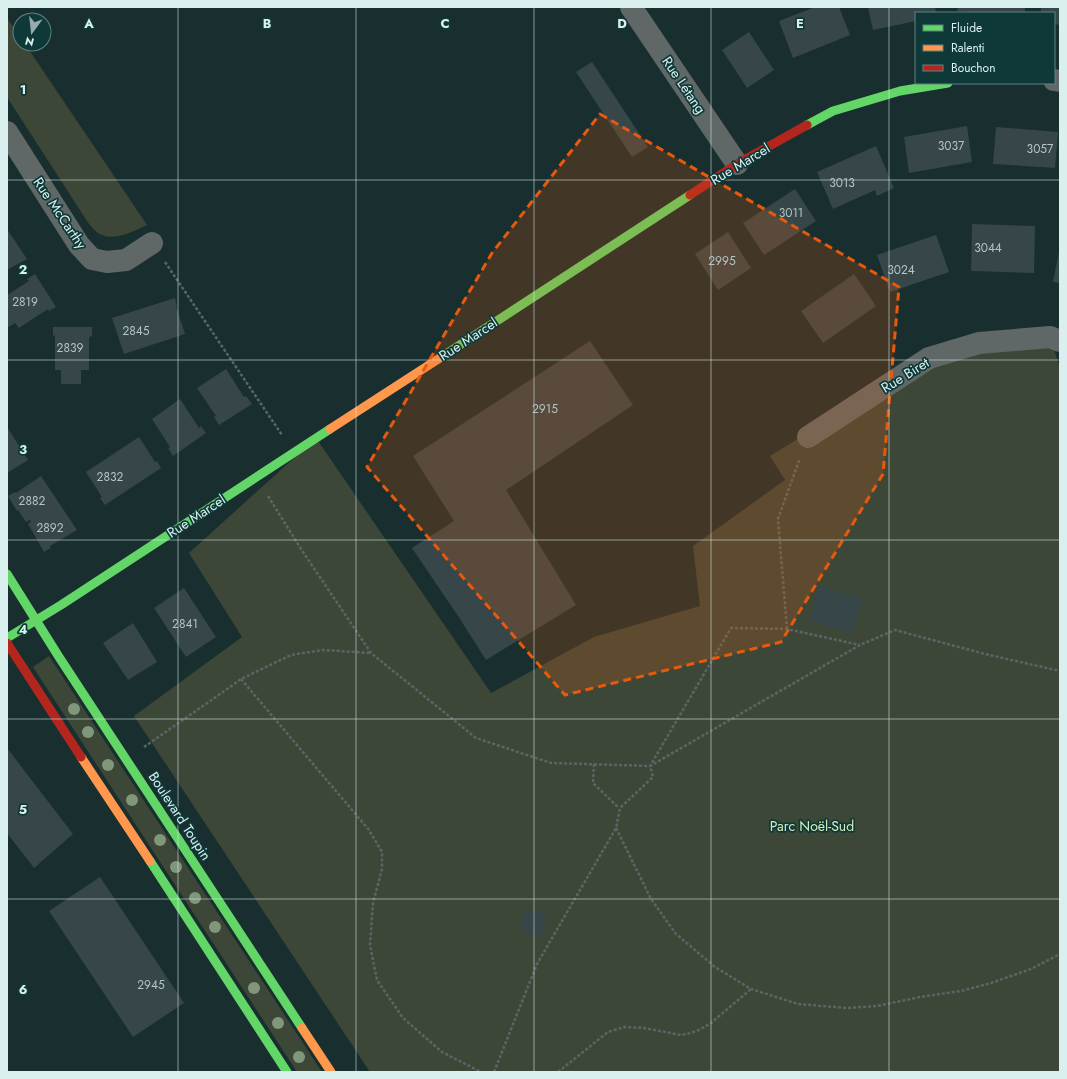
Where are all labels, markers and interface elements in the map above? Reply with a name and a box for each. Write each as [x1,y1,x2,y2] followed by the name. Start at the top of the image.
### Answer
[12,12,52,52] north arrow
[915,12,1055,84] legend
[83,14,94,33] text: A
[263,14,272,33] text: B
[440,14,450,33] text: C
[617,14,627,33] text: D
[796,14,804,33] text: E
[951,19,982,37] text: Fluide
[23,33,36,51] text: N
[951,39,985,57] text: Ralenti
[657,52,711,118] street label: Rue Létang
[951,59,995,77] text: Bouchon
[20,80,26,99] text: 1
[938,137,965,155] house number: 3037
[706,138,774,190] street label: Rue Marcel
[1027,140,1054,158] house number: 3057
[29,173,92,254] street label: Rue McCarthy
[829,174,855,192] house number: 3013
[779,204,803,222] house number: 3011
[974,239,1002,257] house number: 3044
[708,252,736,270] house number: 2995
[19,260,27,279] text: 2
[887,261,915,279] house number: 3024
[12,293,38,311] house number: 2819
[435,313,501,365] street label: Rue Marcel
[122,322,150,340] house number: 2845
[57,339,84,357] house number: 2839
[877,352,933,398] street label: Rue Biret
[532,400,558,418] house number: 2915
[19,440,27,459] text: 3
[97,468,124,486] house number: 2832
[163,490,229,542] street label: Rue Marcel
[19,492,46,510] house number: 2882
[36,519,64,537] house number: 2892
[172,615,198,633] house number: 2841
[18,620,28,639] text: 4
[144,768,216,864] street label: Boulevard Toupin
[19,800,27,819] text: 5
[770,816,854,836] park label: Parc Noël-Sud
[137,976,165,994] house number: 2945
[19,980,28,999] text: 6

